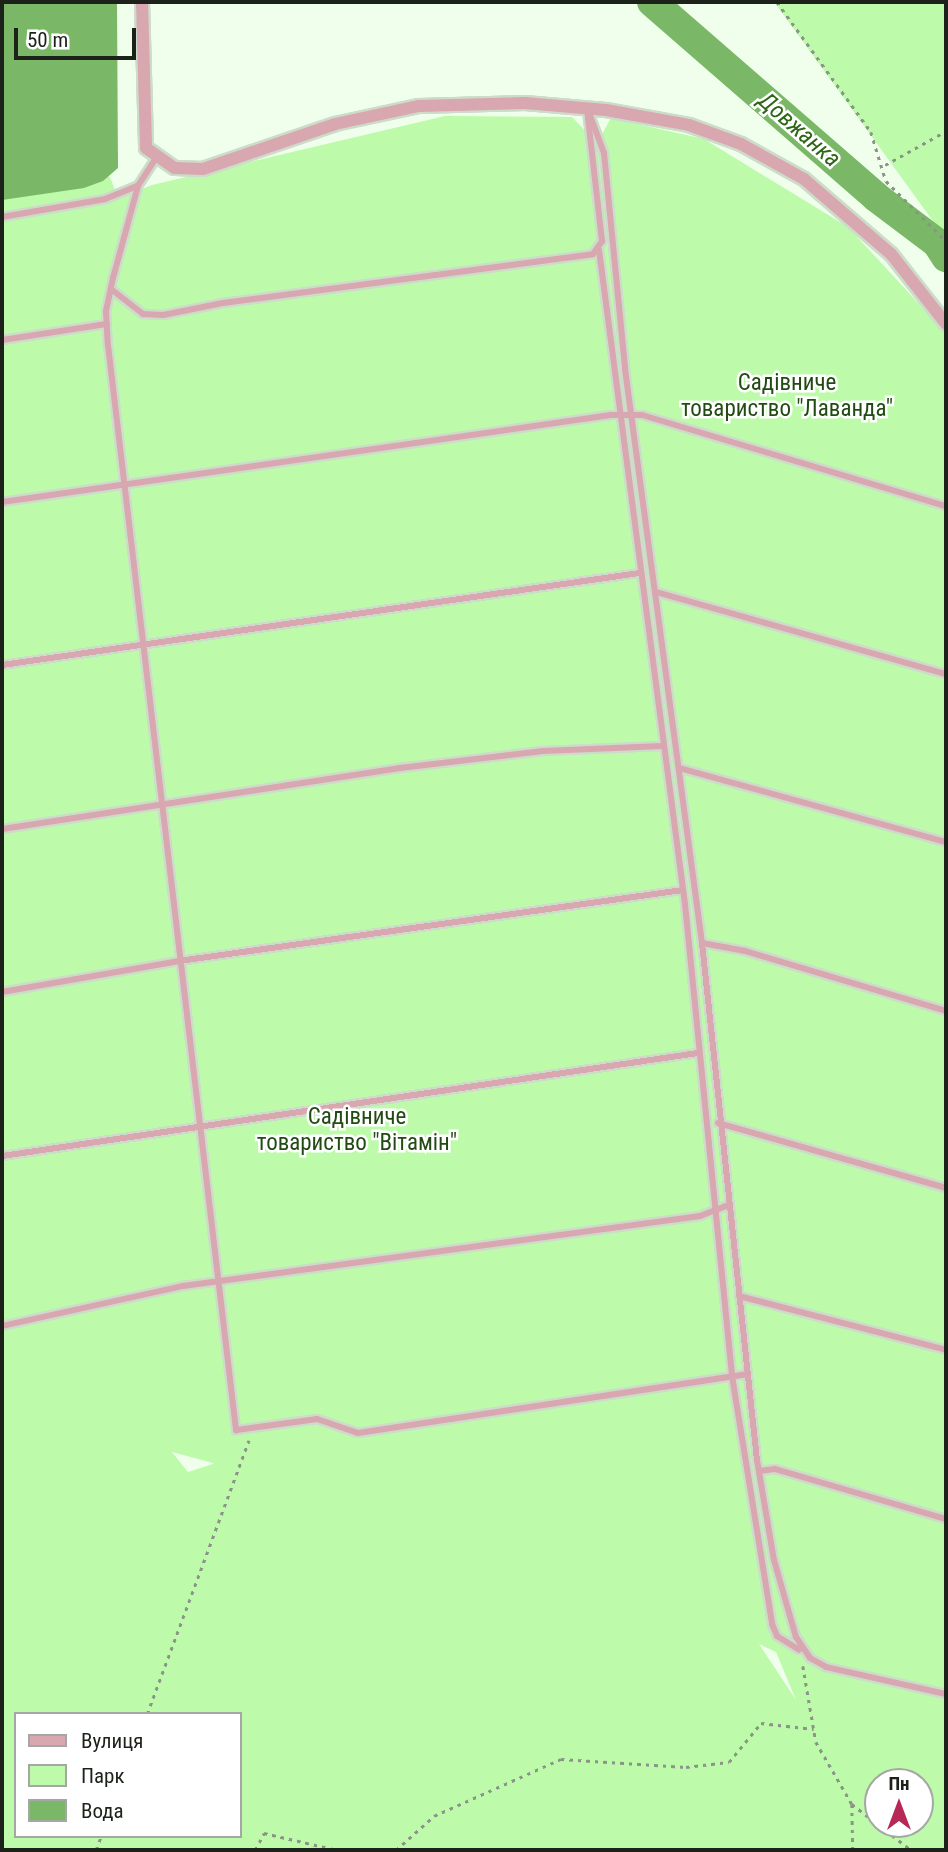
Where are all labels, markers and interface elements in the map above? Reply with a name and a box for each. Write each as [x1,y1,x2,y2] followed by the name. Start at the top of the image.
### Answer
[18,14,140,58] scale bar
[27,28,68,52] text: 50 m
[752,86,846,174] water label: Довжанка
[681,369,893,423] park label: Садівниче товариство "Лаванда"
[257,1103,457,1157] park label: Садівниче товариство "Вітамін"
[14,1712,242,1838] legend
[81,1729,143,1753] text: Вулиця
[81,1764,125,1788] text: Парк
[864,1768,934,1838] north arrow
[888,1772,910,1795] text: Пн
[81,1799,124,1823] text: Вода

